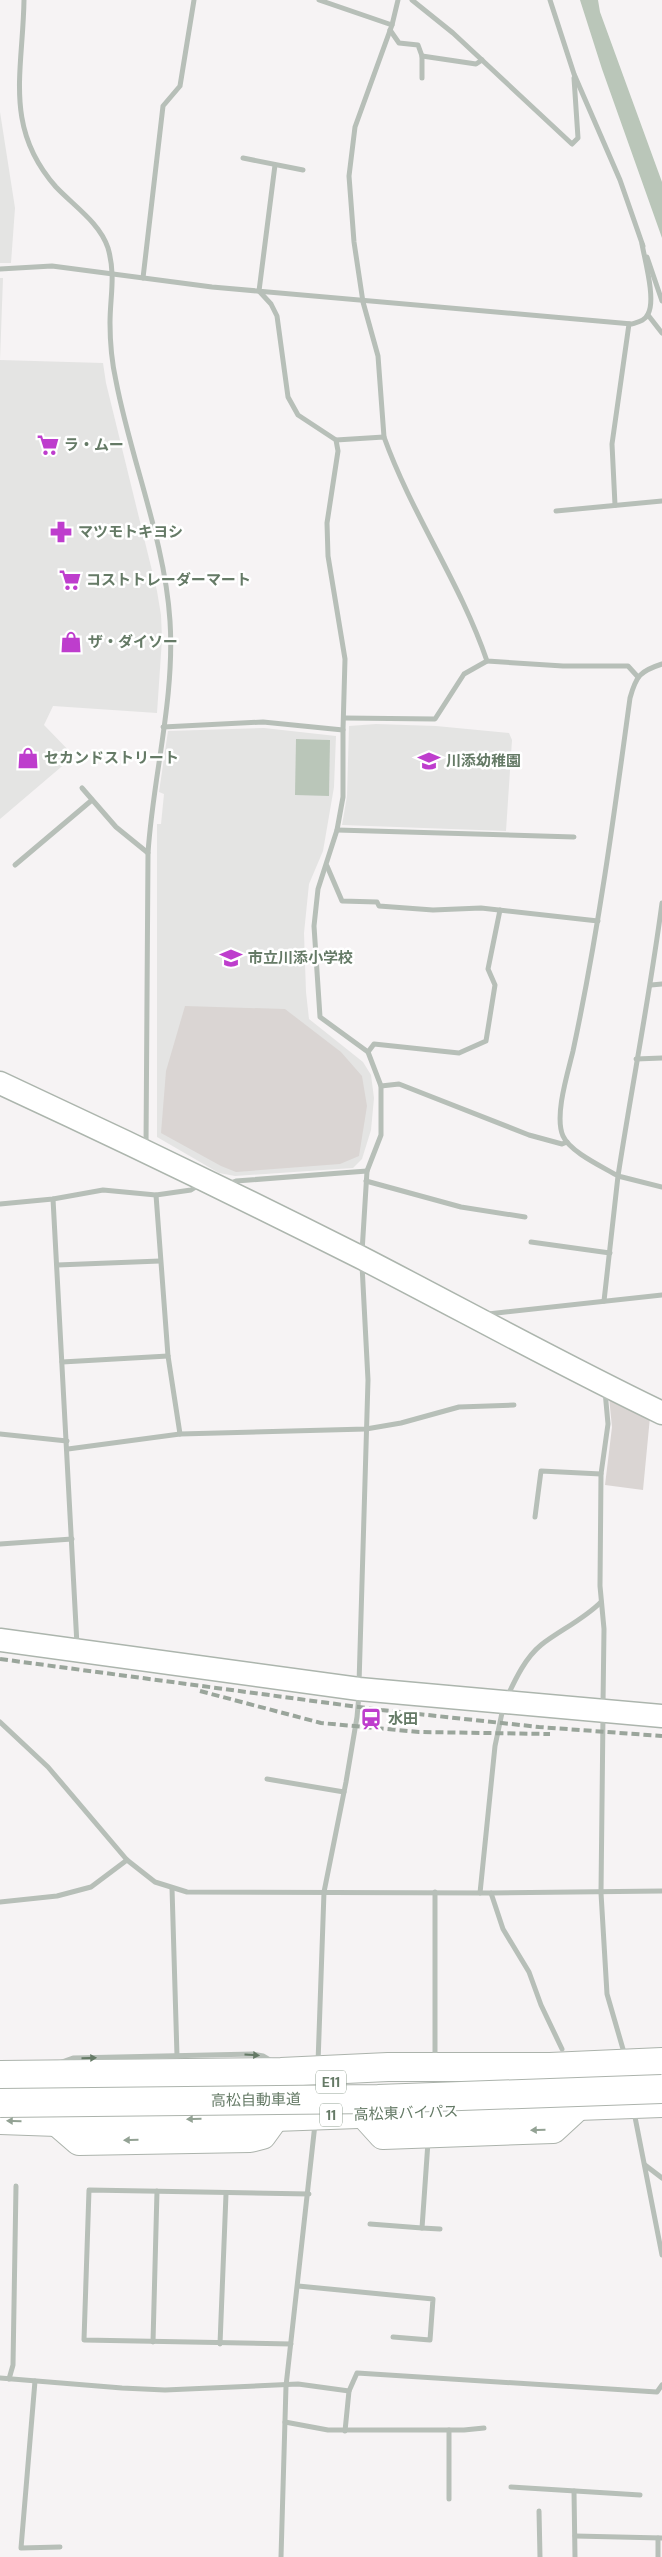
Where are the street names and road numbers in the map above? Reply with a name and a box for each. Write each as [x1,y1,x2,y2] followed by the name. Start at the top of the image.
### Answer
[316,2070,346,2094] road number: E11
[211,2089,301,2111] street label: 高松自動車道
[353,2101,459,2125] street label: 高松東バイパス
[320,2104,342,2126] road number: 11

